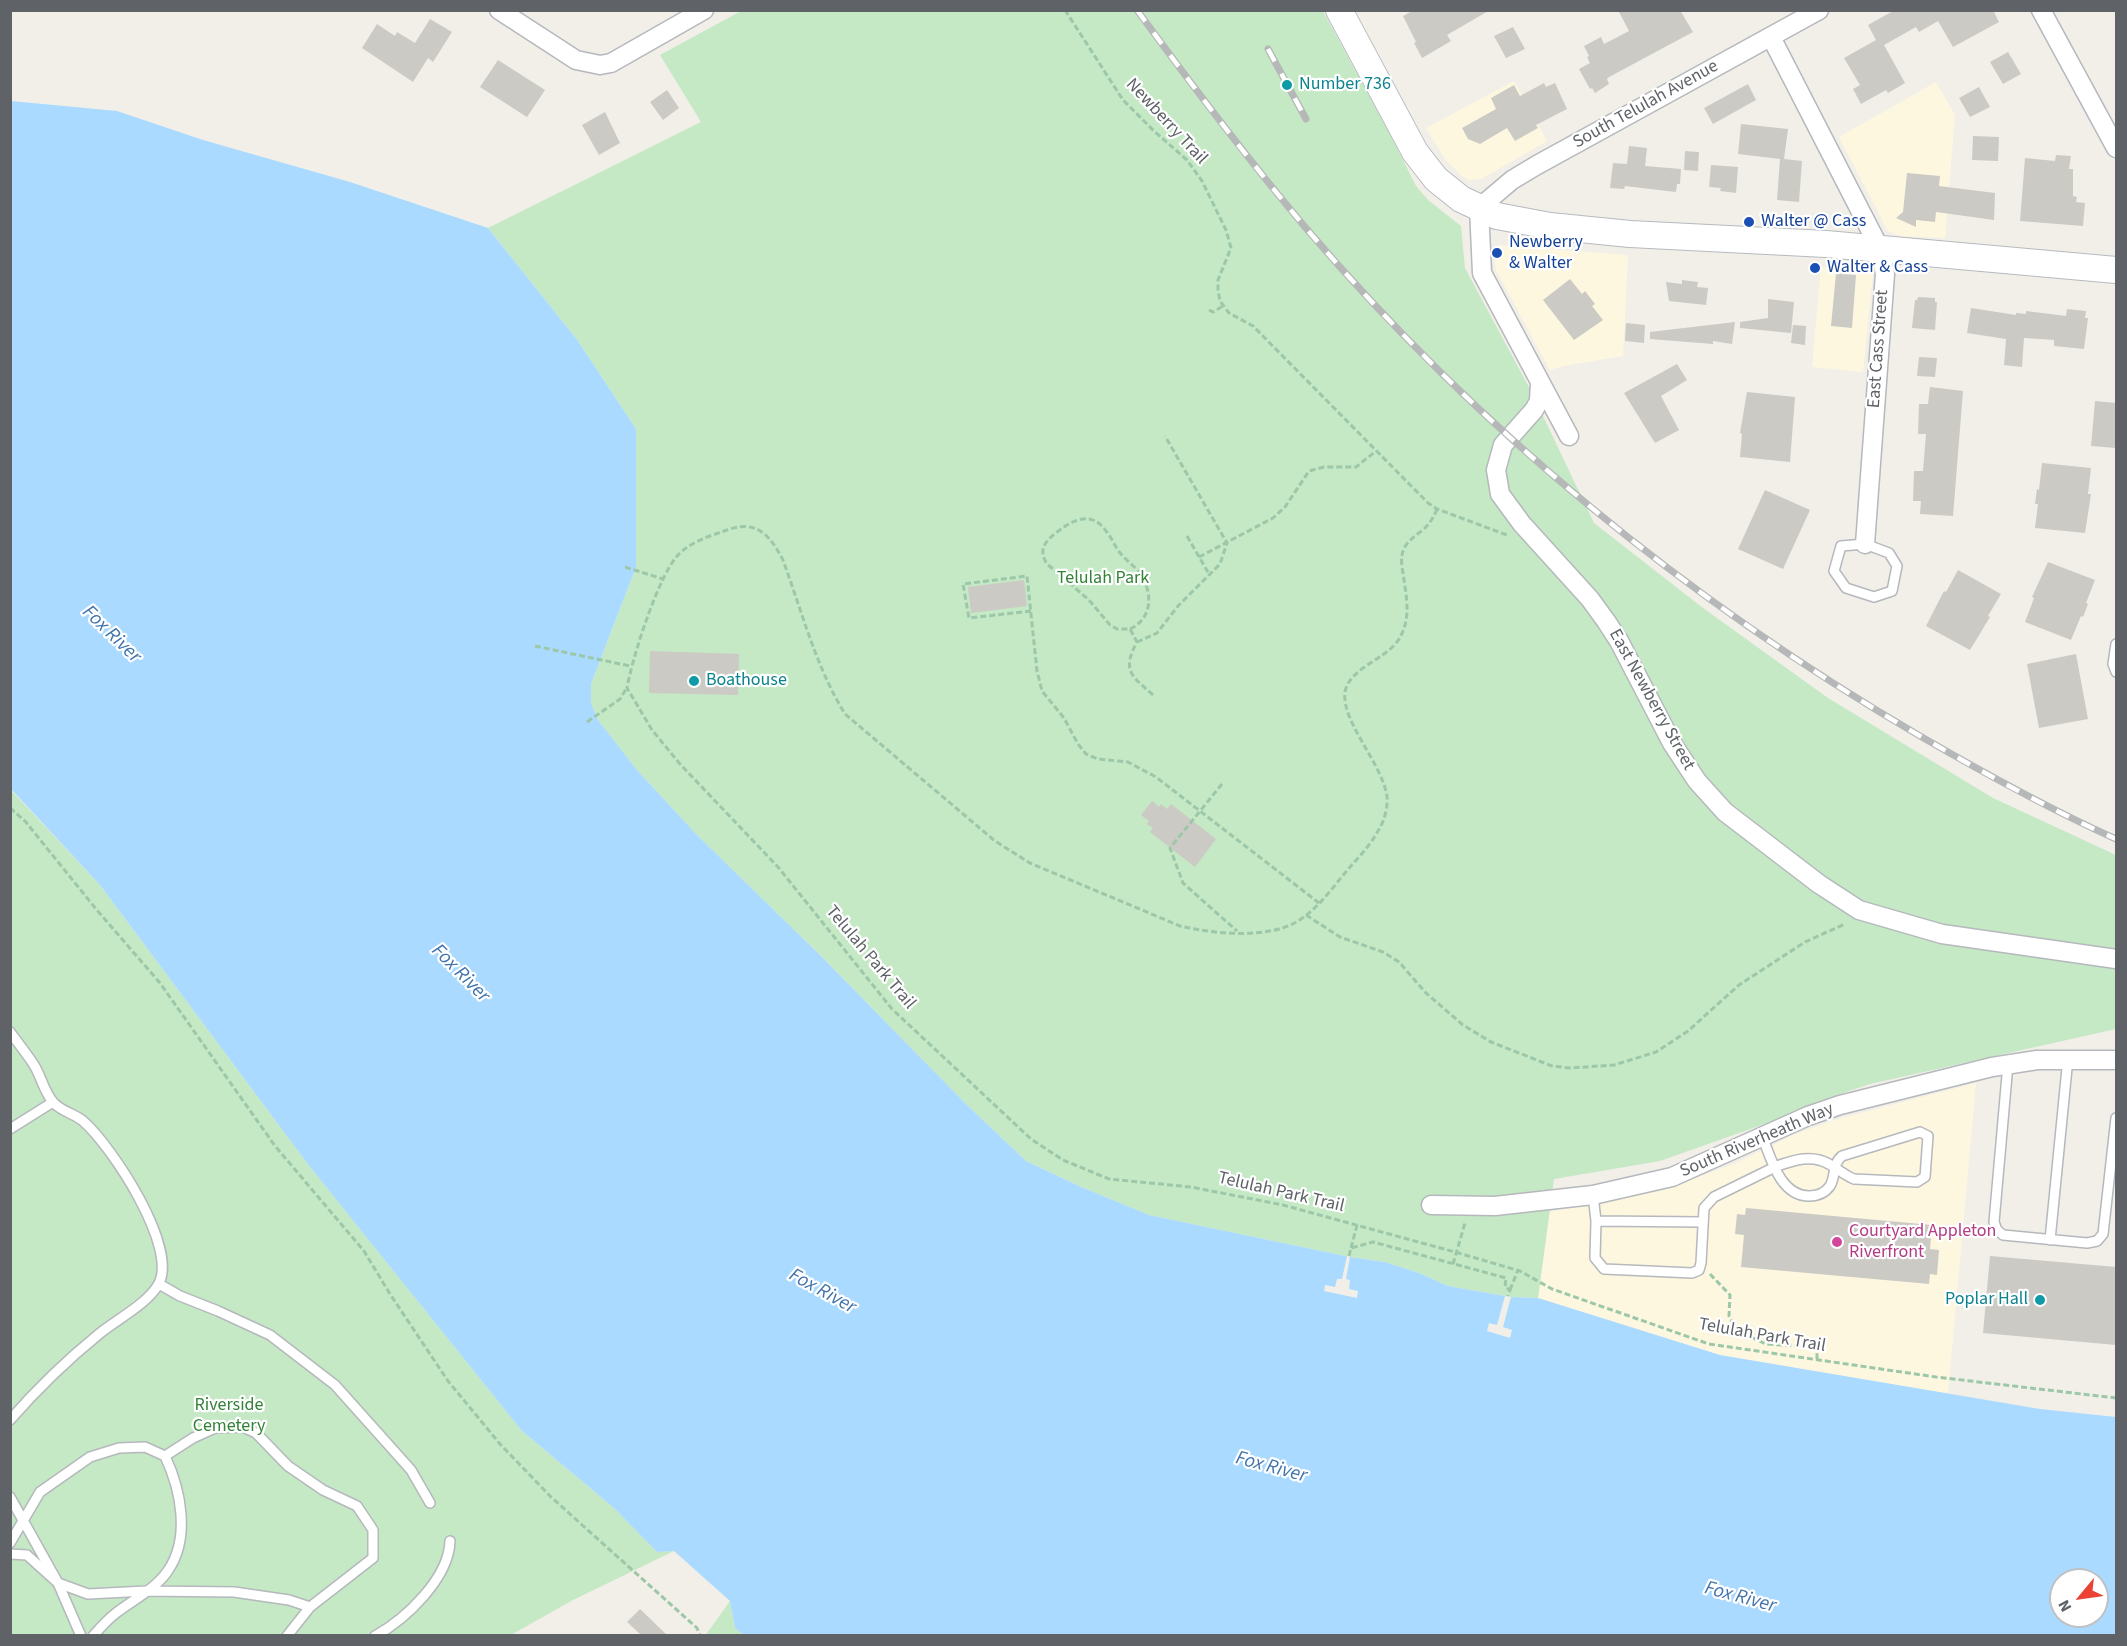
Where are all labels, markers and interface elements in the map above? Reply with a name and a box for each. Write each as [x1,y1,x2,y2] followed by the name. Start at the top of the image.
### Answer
[1570,56,1722,154] street label: South Telulah Avenue
[1121,74,1211,170] street label: Newberry Trail
[1299,74,1391,96] place label: Number 736
[1280,78,1294,92] marker: Number 736
[1761,211,1866,233] place label: Walter @ Cass
[1742,215,1756,229] marker: Walter @ Cass
[1509,232,1583,274] place label: Newberry & Walter
[1490,246,1504,260] marker: Newberry & Walter
[1827,257,1928,279] place label: Walter & Cass
[1808,261,1822,275] marker: Walter & Cass
[1864,289,1894,409] street label: East Cass Street
[1057,568,1149,590] park label: Telulah Park
[76,601,146,669] water label: Fox River
[1603,626,1699,774] street label: East Newberry Street
[706,670,787,692] place label: Boathouse
[687,674,701,688] marker: Boathouse
[820,902,920,1014] street label: Telulah Park Trail
[426,940,494,1008] water label: Fox River
[1677,1099,1837,1183] street label: South Riverheath Way
[1216,1168,1346,1218] street label: Telulah Park Trail
[1849,1221,1996,1264] place label: Courtyard Appleton Riverfront
[1830,1235,1844,1249] marker: Courtyard Appleton Riverfront
[784,1264,860,1320] water label: Fox River
[1945,1289,2028,1311] place label: Poplar Hall
[2033,1293,2047,1307] marker: Poplar Hall
[1697,1314,1827,1358] street label: Telulah Park Trail
[193,1395,265,1438] park label: Riverside Cemetery
[1233,1447,1309,1489] water label: Fox River
[2049,1568,2109,1628] north arrow
[1702,1577,1778,1619] water label: Fox River
[2053,1596,2077,1616] text: N

